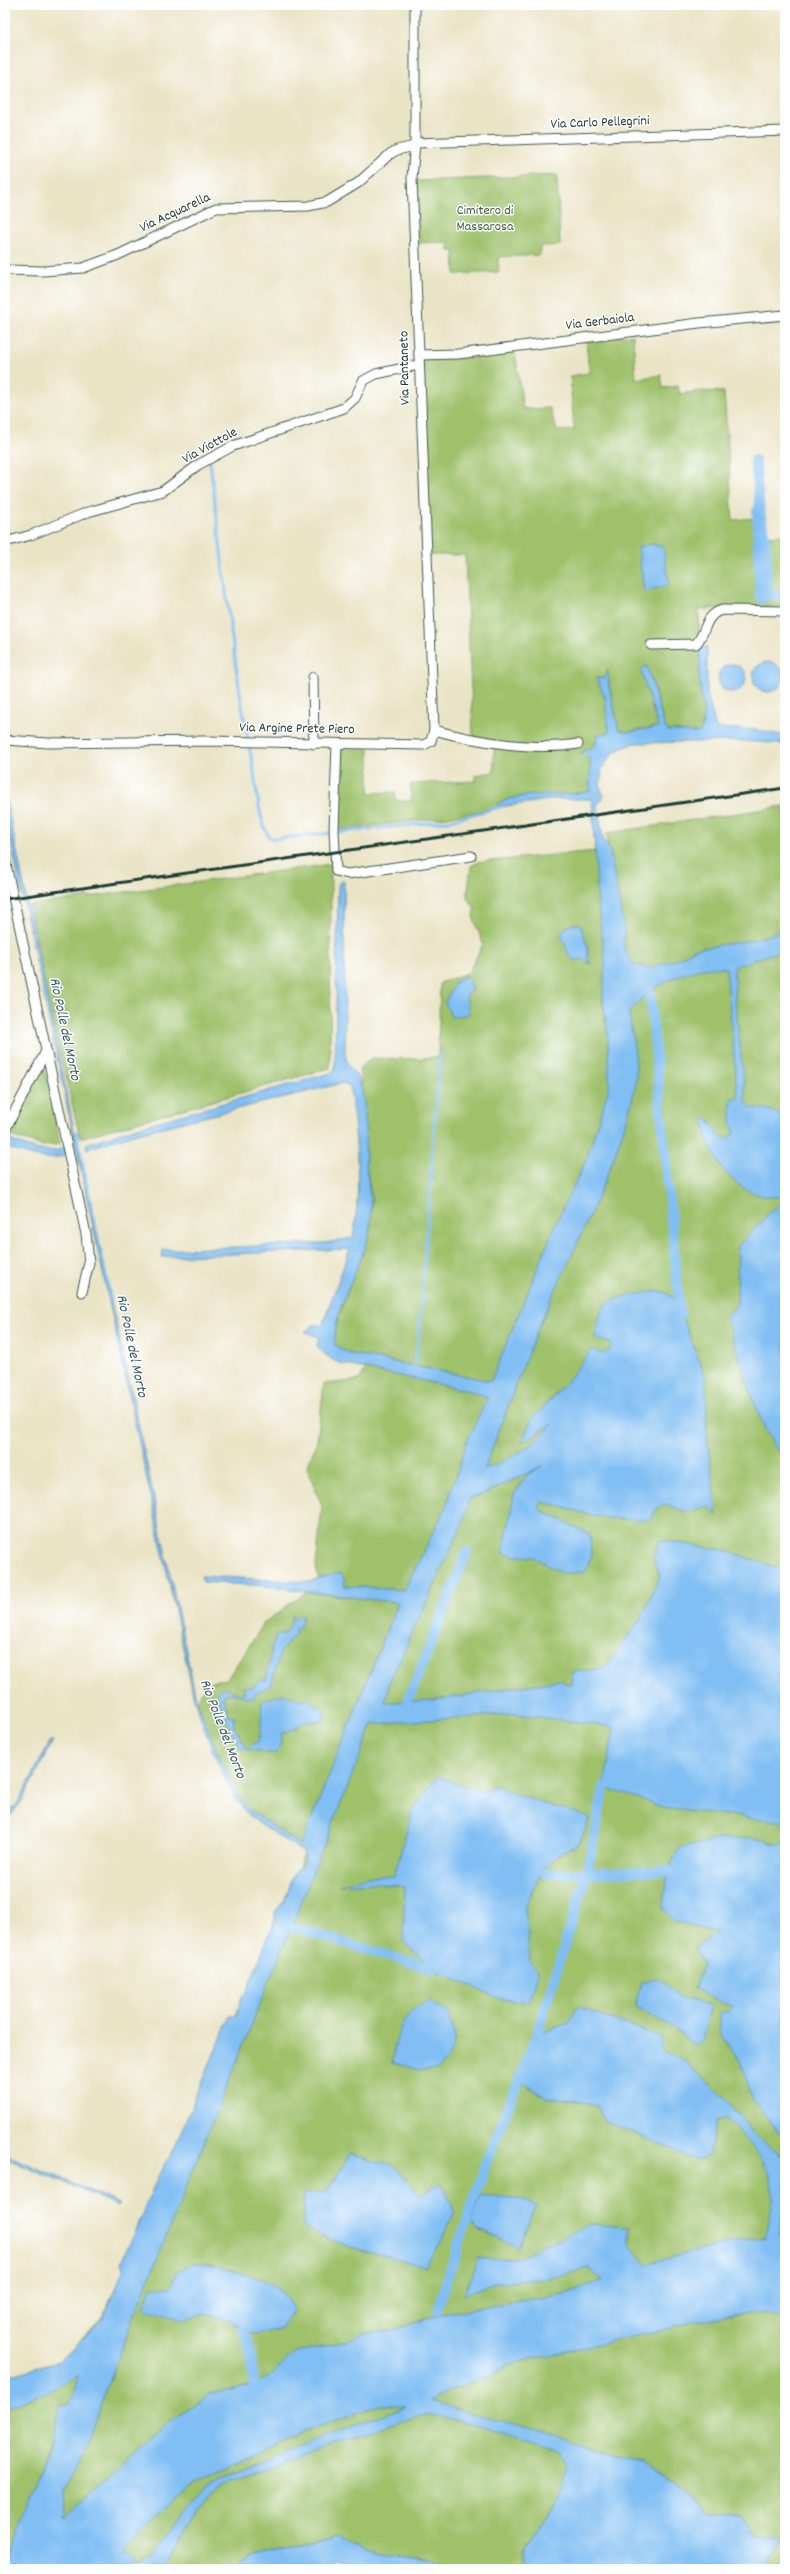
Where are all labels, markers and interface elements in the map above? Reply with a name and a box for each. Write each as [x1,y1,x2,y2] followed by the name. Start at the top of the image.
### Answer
[550,111,650,135] street label: Via Carlo Pellegrini
[136,188,214,238] street label: Via Acquarella
[456,201,514,237] park label: Cimitero di Massarosa
[565,308,636,336] street label: Via Gerbaiola
[394,331,416,405] street label: Via Pantaneto
[179,423,241,469] street label: Via Viottole
[239,718,355,740] street label: Via Argine Prete Piero
[42,976,86,1084] water label: Rio Polle del Morto
[109,1293,153,1401] water label: Rio Polle del Morto
[193,1676,252,1783] water label: Rio Polle del Morto

